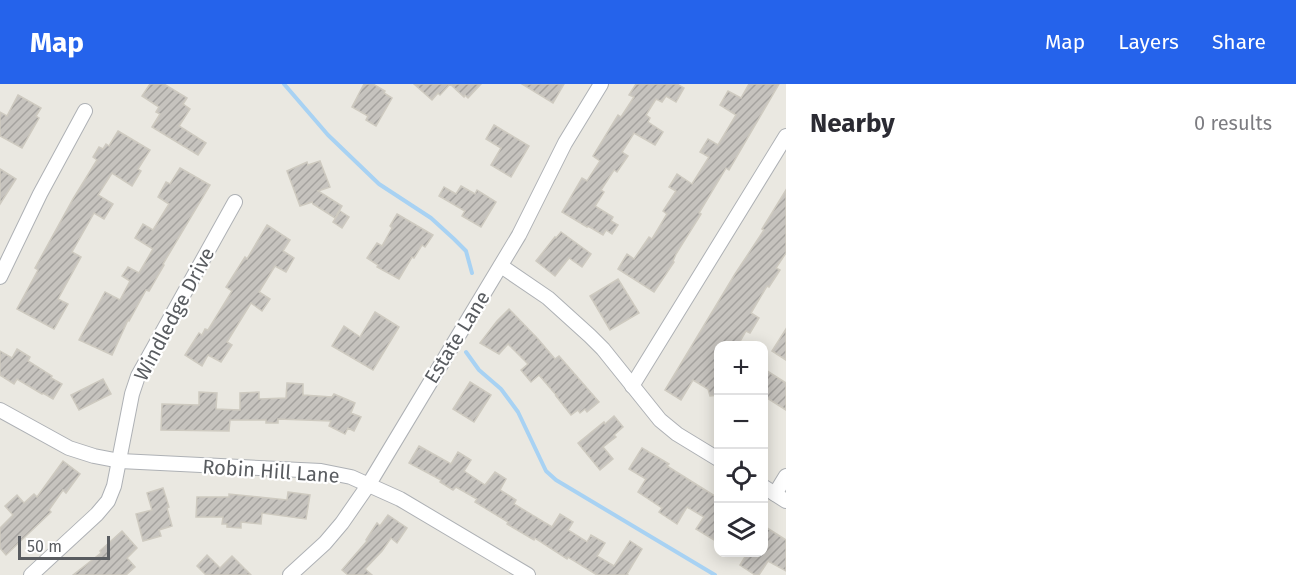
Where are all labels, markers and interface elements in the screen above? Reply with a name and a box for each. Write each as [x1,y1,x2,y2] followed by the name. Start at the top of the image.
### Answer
[30,26,84,59] text: Map
[1045,29,1085,55] text: Map
[1118,29,1179,55] text: Layers
[1212,29,1266,55] text: Share
[810,108,895,139] text: Nearby
[1194,111,1272,135] text: 0 results
[129,243,219,385] street label: Windledge Drive
[419,286,495,388] street label: Estate Lane
[714,341,768,557] map controls
[714,341,768,395] button: +
[714,395,768,449] button: −
[714,449,768,503] button: locate
[202,454,340,488] street label: Robin Hill Lane
[714,503,768,557] button: layers
[18,533,110,560] scale bar
[27,537,62,556] text: 50 m

